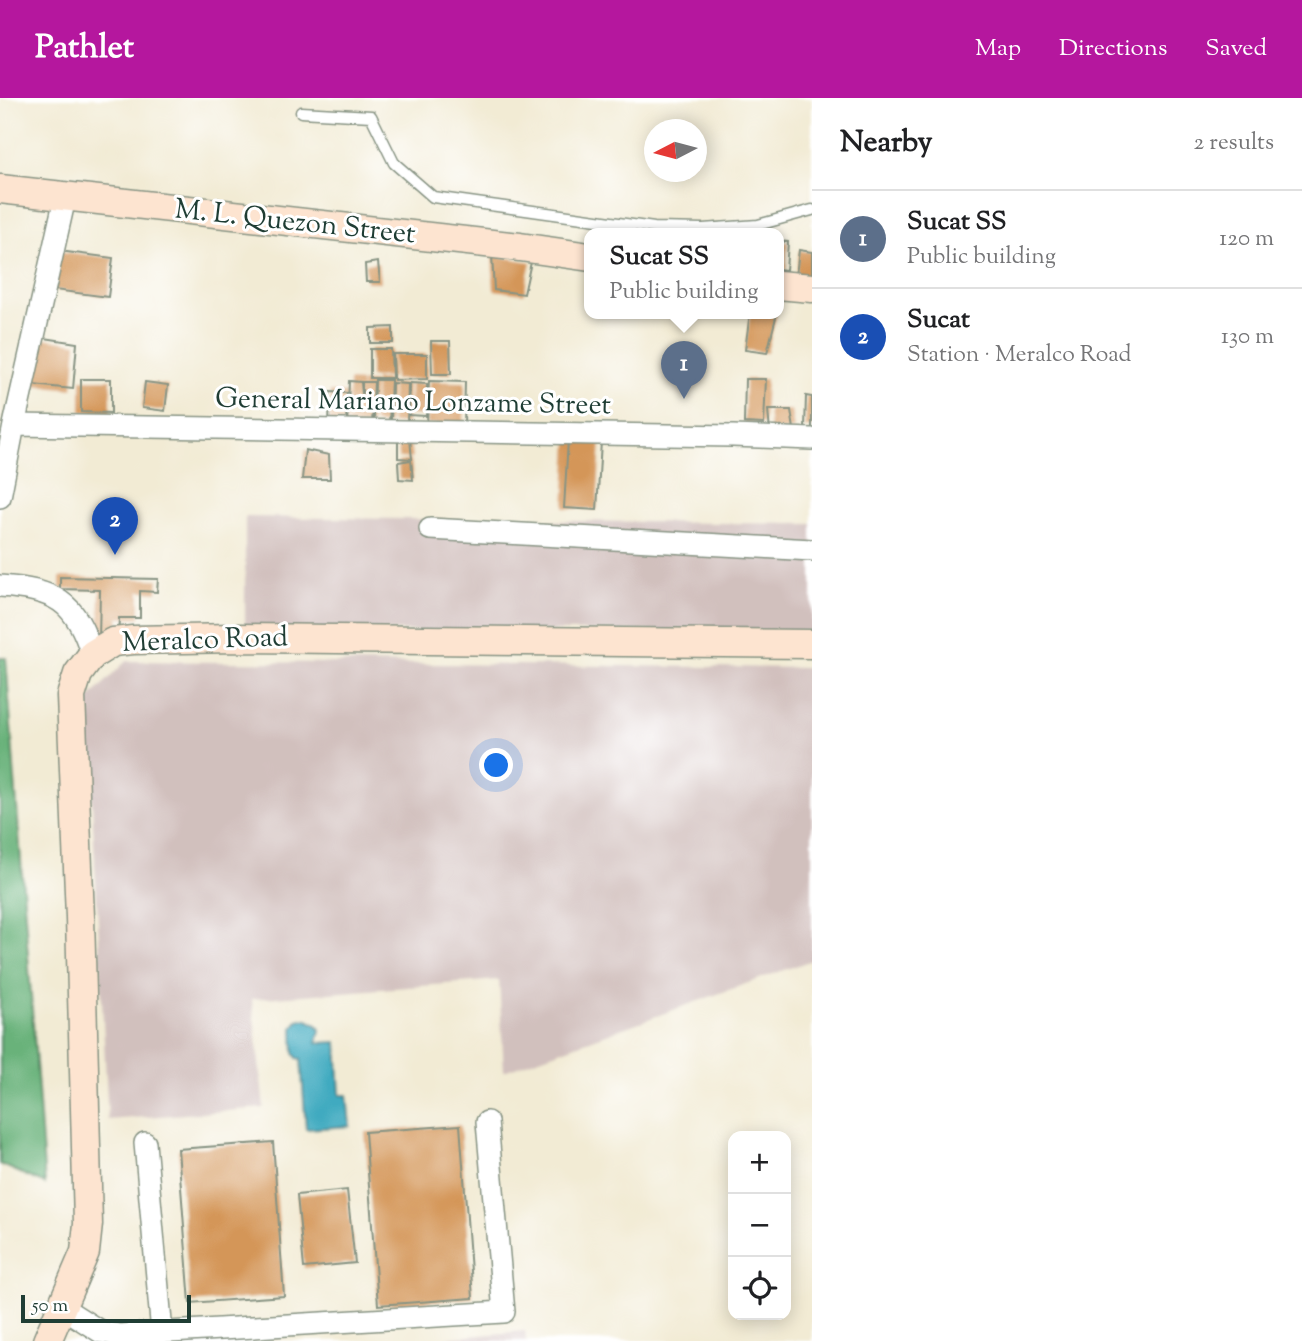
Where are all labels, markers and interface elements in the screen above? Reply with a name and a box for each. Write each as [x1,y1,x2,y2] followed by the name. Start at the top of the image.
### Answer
[35,25,134,73] text: Pathlet
[975,32,1021,66] text: Map
[1059,32,1167,66] text: Directions
[1205,32,1267,66] text: Saved
[644,119,707,182] north arrow
[840,122,932,165] text: Nearby
[1194,127,1274,160] text: 2 results
[173,190,418,256] street label: M. L. Quezon Street
[907,204,1006,241] text: Sucat SS
[859,223,867,256] text: 1
[1219,223,1274,256] text: 120 m
[584,228,784,319] popup
[610,239,709,276] text: Sucat SS
[907,241,1056,274] text: Public building
[610,276,758,309] text: Public building
[907,302,970,339] text: Sucat
[858,321,868,354] text: 2
[1221,321,1274,354] text: 130 m
[907,339,1132,372] text: Station · Meralco Road
[661,341,707,399] pin: 1
[215,380,612,426] street label: General Mariano Lonzame Street
[92,497,138,555] pin: 2
[121,618,289,664] street label: Meralco Road
[479,748,513,782] your location
[728,1131,791,1320] map controls
[728,1131,791,1194] button: +
[728,1194,791,1257] button: −
[728,1257,791,1320] button: locate
[21,1292,191,1324] scale bar
[32,1293,68,1320] text: 50 m

